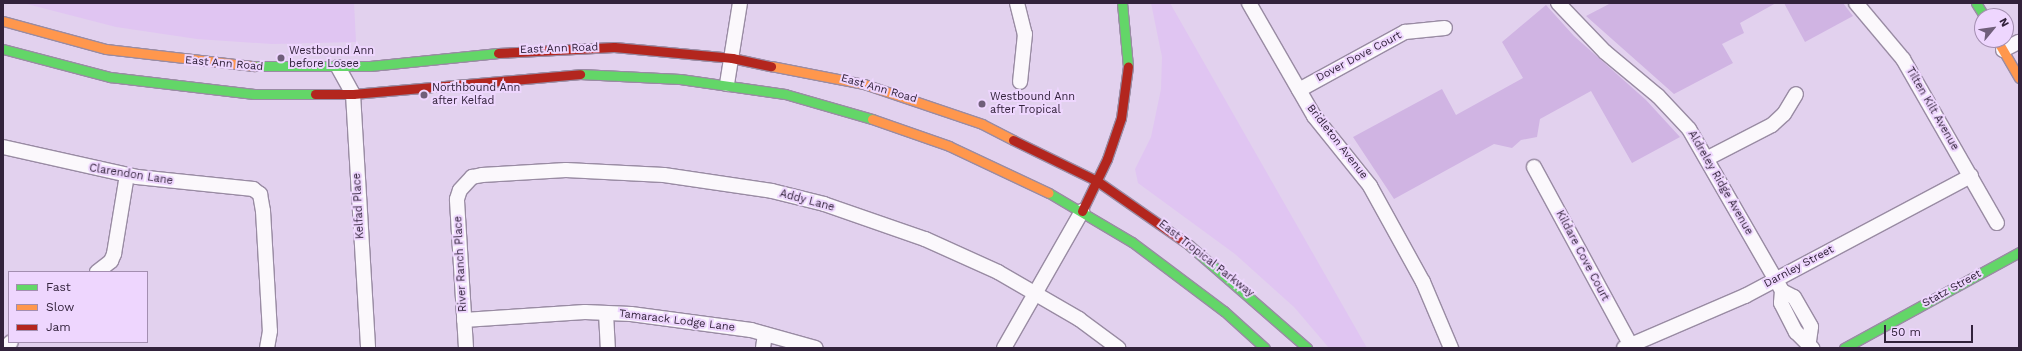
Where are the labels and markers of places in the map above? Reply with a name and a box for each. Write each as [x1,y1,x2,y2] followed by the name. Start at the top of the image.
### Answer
[289,45,375,71] place label: Westbound Ann before Losee
[276,53,286,63] marker: Westbound Ann before Losee
[432,82,521,108] place label: Northbound Ann after Kelfad
[419,90,429,100] marker: Northbound Ann after Kelfad
[990,91,1076,117] place label: Westbound Ann after Tropical
[977,99,987,109] marker: Westbound Ann after Tropical

